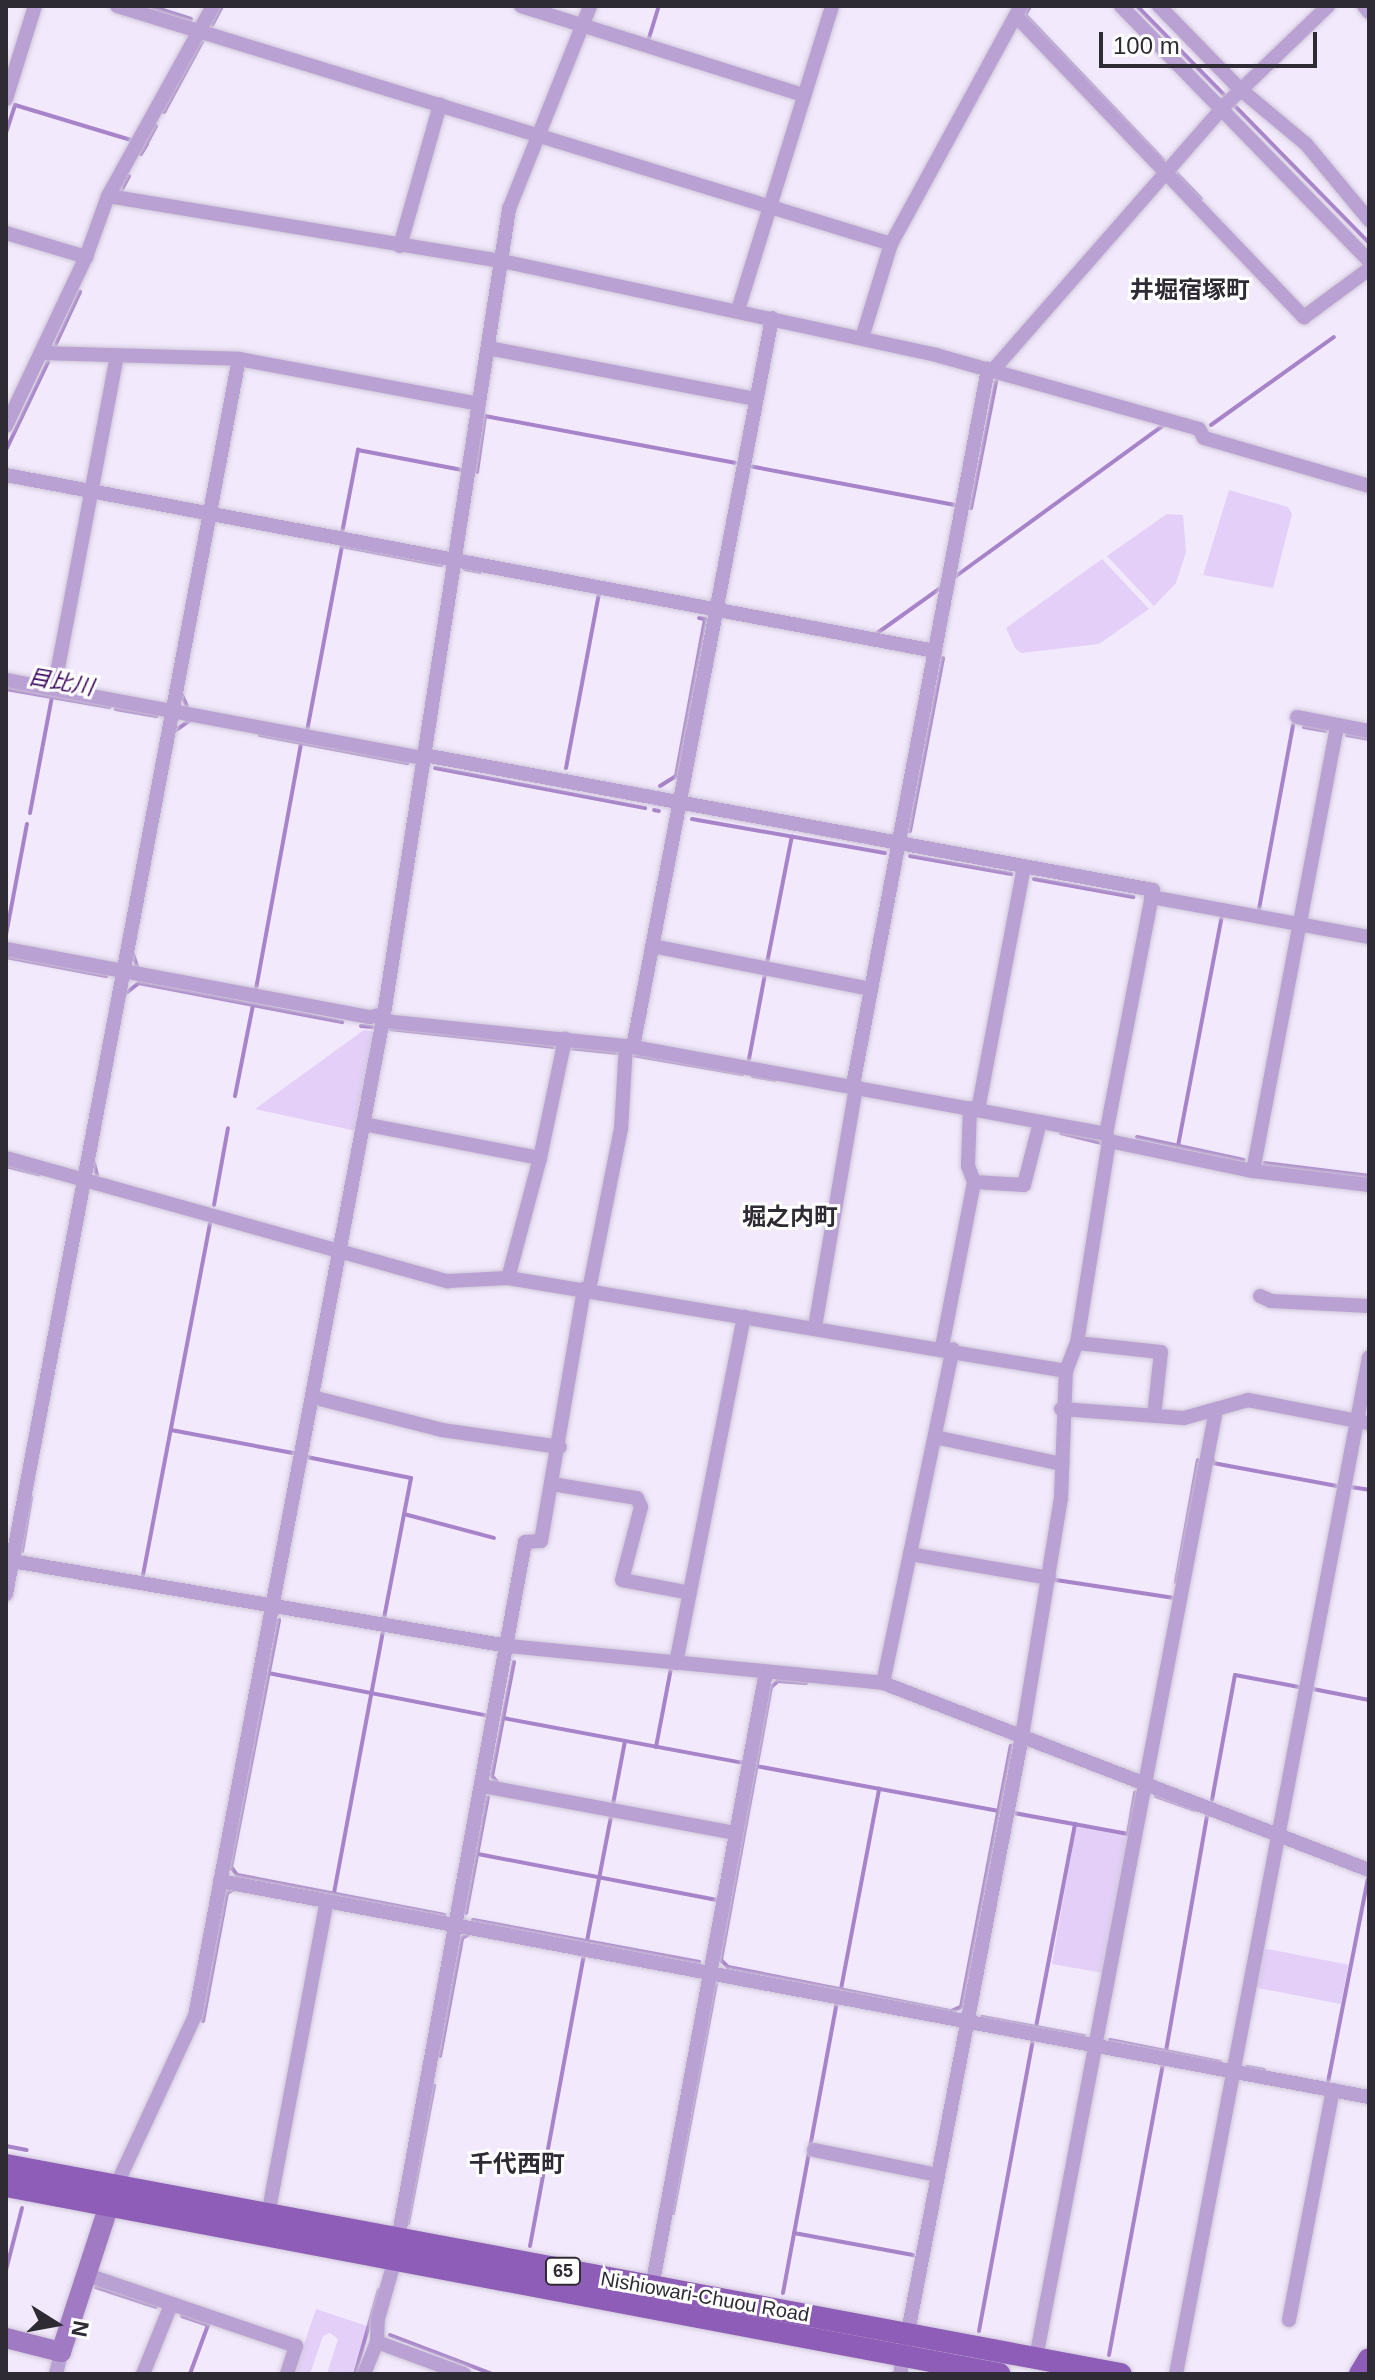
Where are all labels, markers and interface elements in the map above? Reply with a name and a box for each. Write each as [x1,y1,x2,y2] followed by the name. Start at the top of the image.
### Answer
[1103,16,1321,66] scale bar
[1113,32,1180,59] text: 100 m
[1130,276,1250,304] district label: 井堀宿塚町
[26,663,96,701] water label: 目比川
[742,1203,838,1231] district label: 堀之内町
[469,2150,565,2178] district label: 千代西町
[543,2257,583,2285] road number: 65
[599,2267,811,2327] street label: Nishiowari-Chuou Road
[16,2284,96,2364] north arrow
[66,2318,94,2339] text: N

